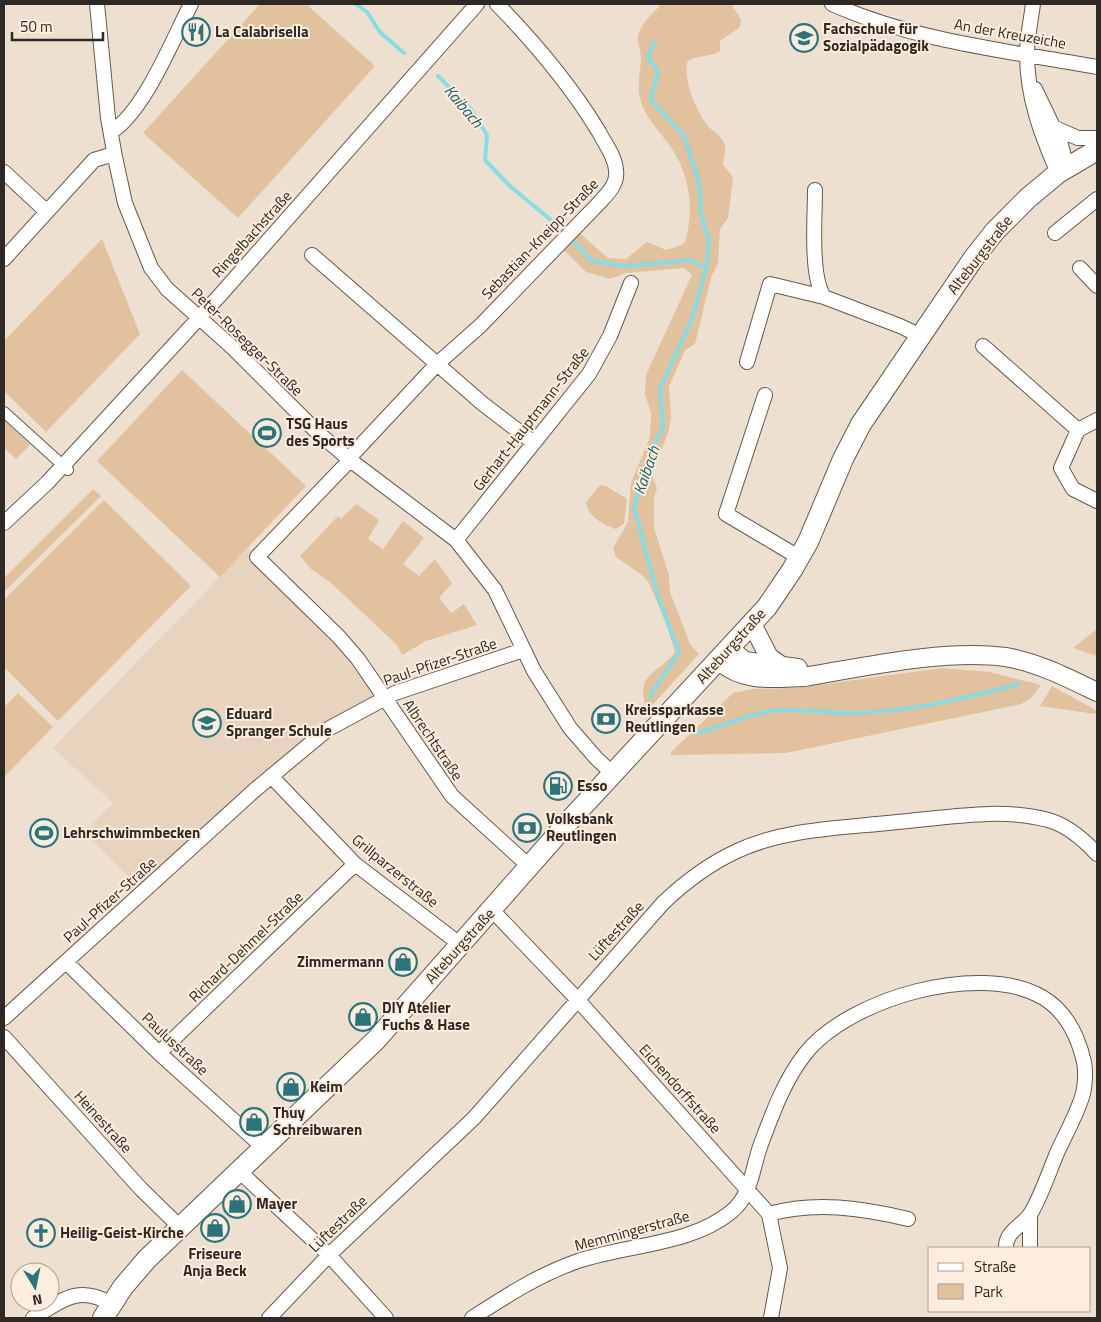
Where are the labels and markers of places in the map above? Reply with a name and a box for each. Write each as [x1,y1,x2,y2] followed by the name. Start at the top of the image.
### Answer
[181,17,211,47] restaurant icon: La Calabrisella
[823,17,929,57] place label: Fachschule für Sozialpädagogik
[215,20,309,43] place label: La Calabrisella
[789,23,819,53] school or university icon: Fachschule für Sozialpädagogik
[286,412,355,452] place label: TSG Haus des Sports
[252,418,282,448] sports icon: TSG Haus des Sports
[625,698,724,738] place label: Kreissparkasse Reutlingen
[226,702,332,742] place label: Eduard Spranger Schule
[591,704,621,734] bank icon: Kreissparkasse Reutlingen
[192,708,222,738] school or university icon: Eduard Spranger Schule
[543,771,573,801] fuel station icon: Esso
[577,774,607,797] place label: Esso
[546,807,617,847] place label: Volksbank Reutlingen
[512,813,542,843] bank icon: Volksbank Reutlingen
[29,818,59,848] sports icon: Lehrschwimmbecken
[63,821,200,844] place label: Lehrschwimmbecken
[388,947,418,977] shop icon: Zimmermann
[297,950,384,973] place label: Zimmermann
[382,996,470,1036] place label: DIY Atelier Fuchs & Hase
[348,1002,378,1032] shop icon: DIY Atelier Fuchs & Hase
[276,1072,306,1102] shop icon: Keim
[310,1075,343,1098] place label: Keim
[273,1101,362,1141] place label: Thuy Schreibwaren
[239,1107,269,1137] shop icon: Thuy Schreibwaren
[222,1189,252,1219] shop icon: Mayer
[256,1192,297,1215] place label: Mayer
[200,1213,230,1243] shop icon: Friseure Anja Beck
[26,1218,56,1248] church icon: Heilig-Geist-Kirche
[60,1221,184,1244] place label: Heilig-Geist-Kirche
[183,1242,247,1282] place label: Friseure Anja Beck

